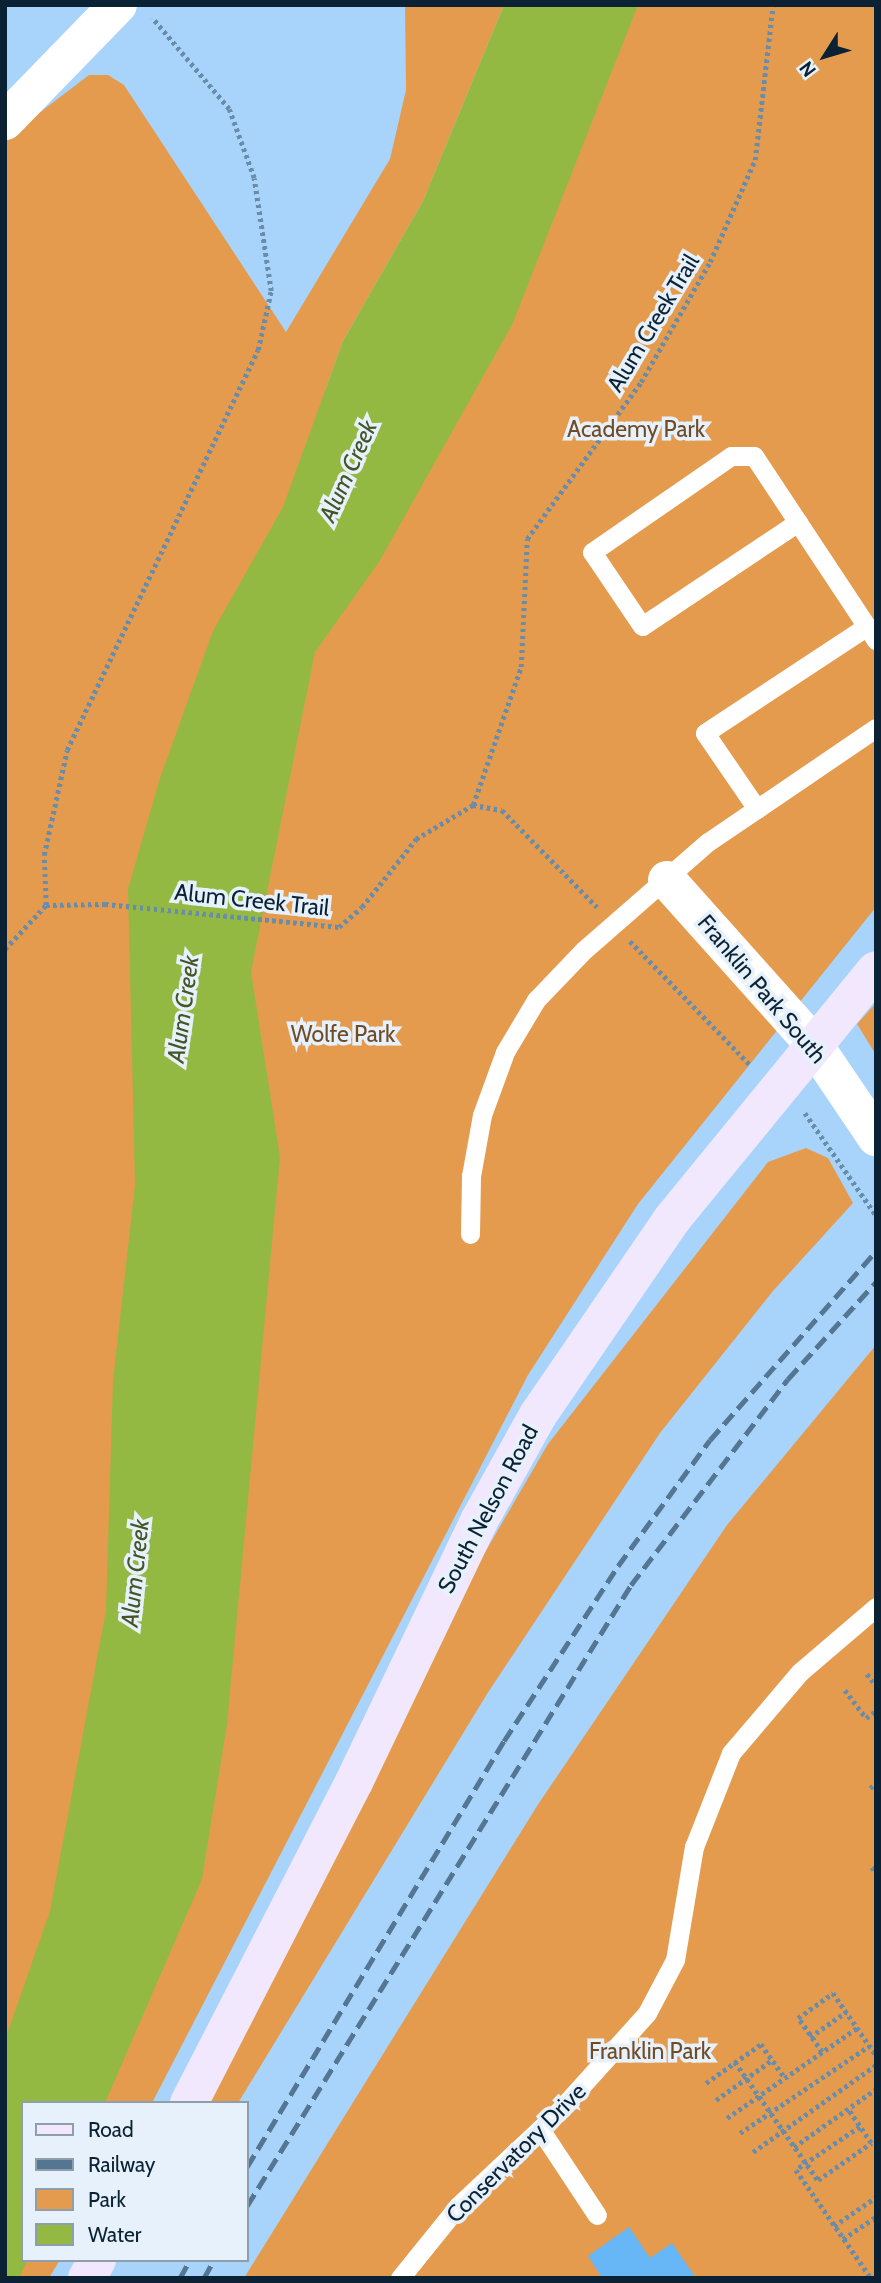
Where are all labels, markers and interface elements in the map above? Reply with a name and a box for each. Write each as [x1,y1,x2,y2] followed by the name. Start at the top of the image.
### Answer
[790,21,860,91] north arrow
[795,57,821,81] text: N
[601,249,705,397] street label: Alum Creek Trail
[567,415,705,443] park label: Academy Park
[313,416,383,526] water label: Alum Creek
[173,878,331,922] street label: Alum Creek Trail
[692,909,832,1069] street label: Franklin Park South
[161,954,205,1064] water label: Alum Creek
[291,1020,395,1048] park label: Wolfe Park
[432,1420,544,1598] street label: South Nelson Road
[115,1518,155,1628] water label: Alum Creek
[589,2037,711,2065] park label: Franklin Park
[441,2078,591,2228] street label: Conservatory Drive
[21,2101,248,2262] legend
[88,2117,134,2142] text: Road
[88,2152,155,2177] text: Railway
[88,2187,126,2212] text: Park
[88,2222,141,2247] text: Water

